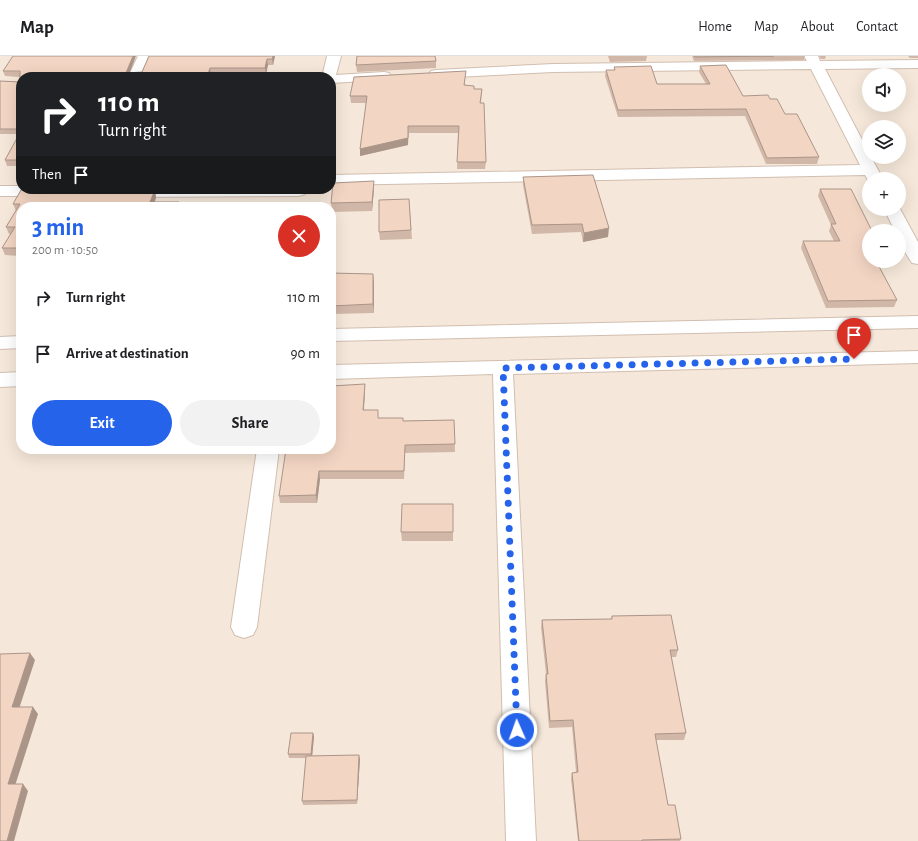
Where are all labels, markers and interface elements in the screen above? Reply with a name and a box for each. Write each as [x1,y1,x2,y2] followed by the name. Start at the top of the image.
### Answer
[20,18,54,37] text: Map
[698,20,732,34] text: Home
[754,20,778,34] text: Map
[800,20,834,34] text: About
[856,20,898,34] text: Contact
[862,68,906,268] map controls
[862,68,906,112] button: sound
[32,88,84,140] icon: right
[98,89,160,117] text: 110 m
[862,120,906,164] button: layers
[98,122,167,140] text: Turn right
[70,164,92,186] icon: arrive
[32,167,62,182] text: Then
[862,172,906,216] button: +
[278,215,320,257] button: close
[32,216,84,240] text: 3 min
[862,224,906,268] button: −
[32,244,98,257] text: 200 m · 10:50
[32,287,54,309] icon: right
[66,290,125,305] text: Turn right
[287,290,320,305] text: 110 m
[837,318,871,359] pin
[843,324,865,346] icon: arrive
[32,343,54,365] icon: arrive
[66,346,189,361] text: Arrive at destination
[291,346,320,361] text: 90 m
[32,400,172,446] button: Exit
[180,400,320,446] button: Share
[496,709,538,751] position arrow

